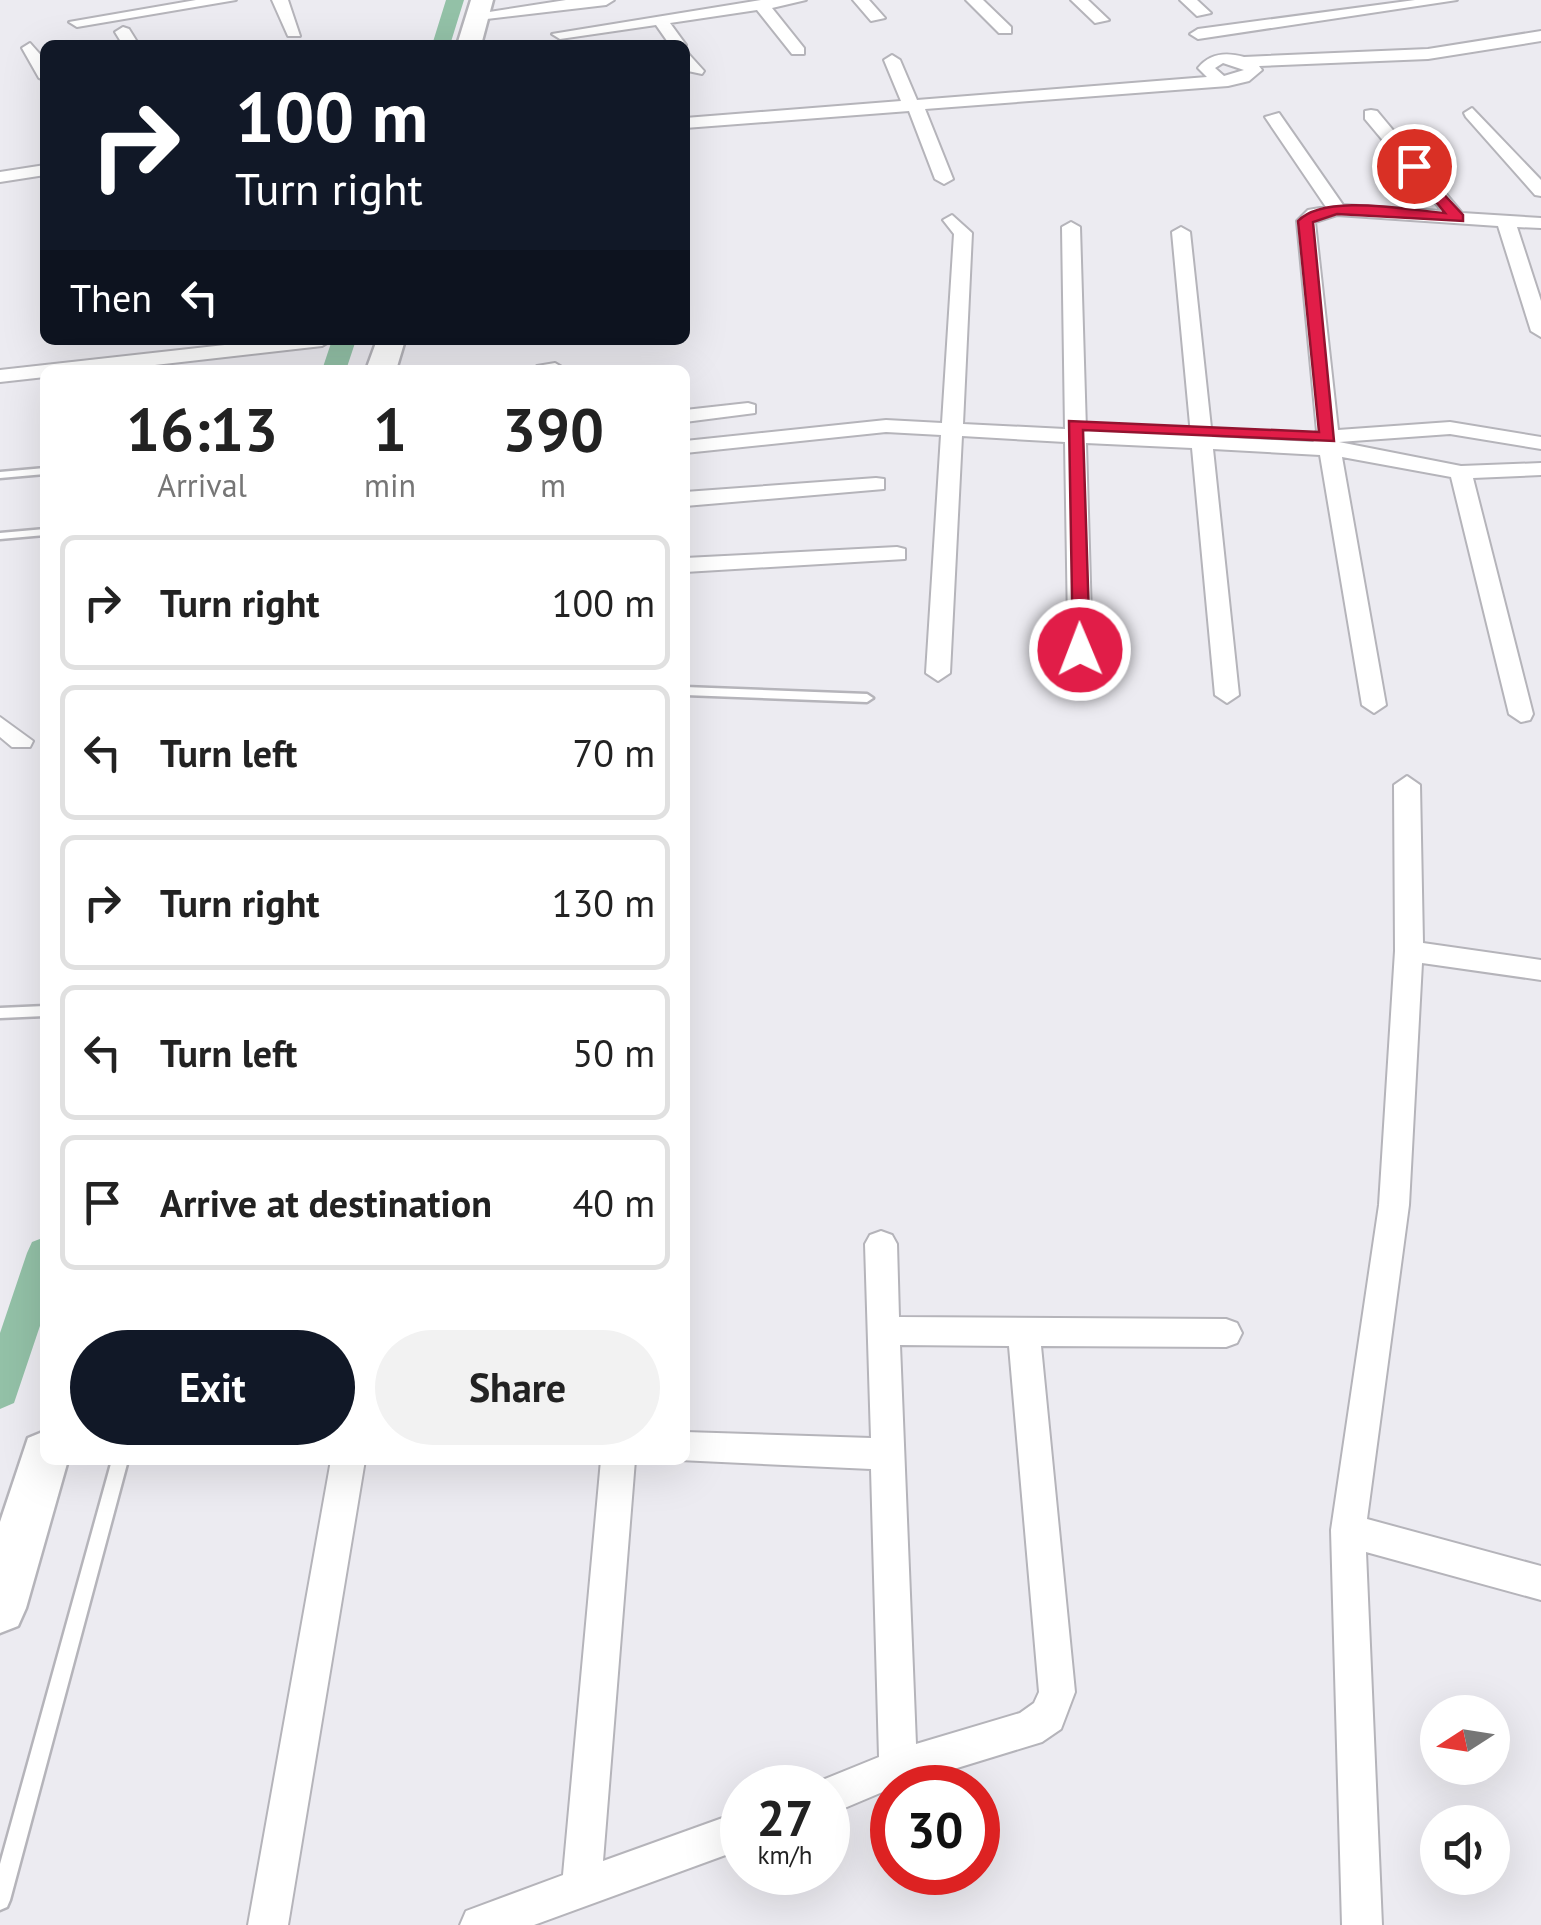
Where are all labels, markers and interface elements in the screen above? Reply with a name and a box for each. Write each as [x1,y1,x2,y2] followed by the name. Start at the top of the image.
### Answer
[235,71,428,161] text: 100 m
[70,80,200,210] icon: right
[1372,124,1457,209] pin
[1387,139,1442,194] icon: arrive
[235,159,423,217] text: Turn right
[172,270,227,325] icon: left
[70,273,152,322] text: Then
[126,390,278,468] text: 16:13
[373,390,407,468] text: 1
[502,390,604,468] text: 390
[157,464,247,506] text: Arrival
[364,464,416,506] text: min
[540,464,566,506] text: m
[75,575,130,630] icon: right
[160,578,320,627] text: Turn right
[552,578,655,627] text: 100 m
[1028,598,1132,702] position arrow
[75,725,130,780] icon: left
[160,728,297,777] text: Turn left
[573,728,655,777] text: 70 m
[75,875,130,930] icon: right
[160,878,320,927] text: Turn right
[552,878,655,927] text: 130 m
[75,1025,130,1080] icon: left
[160,1028,297,1077] text: Turn left
[573,1028,655,1077] text: 50 m
[75,1175,130,1230] icon: arrive
[160,1178,492,1227] text: Arrive at destination
[573,1178,655,1227] text: 40 m
[70,1330,355,1445] button: Exit
[375,1330,660,1445] button: Share
[1420,1695,1510,1785] north arrow
[1420,1695,1510,1895] map controls
[870,1765,1000,1895] speed limit sign: 30
[757,1785,813,1850] text: 27
[1420,1805,1510,1895] button: sound
[758,1839,812,1871] text: km/h

